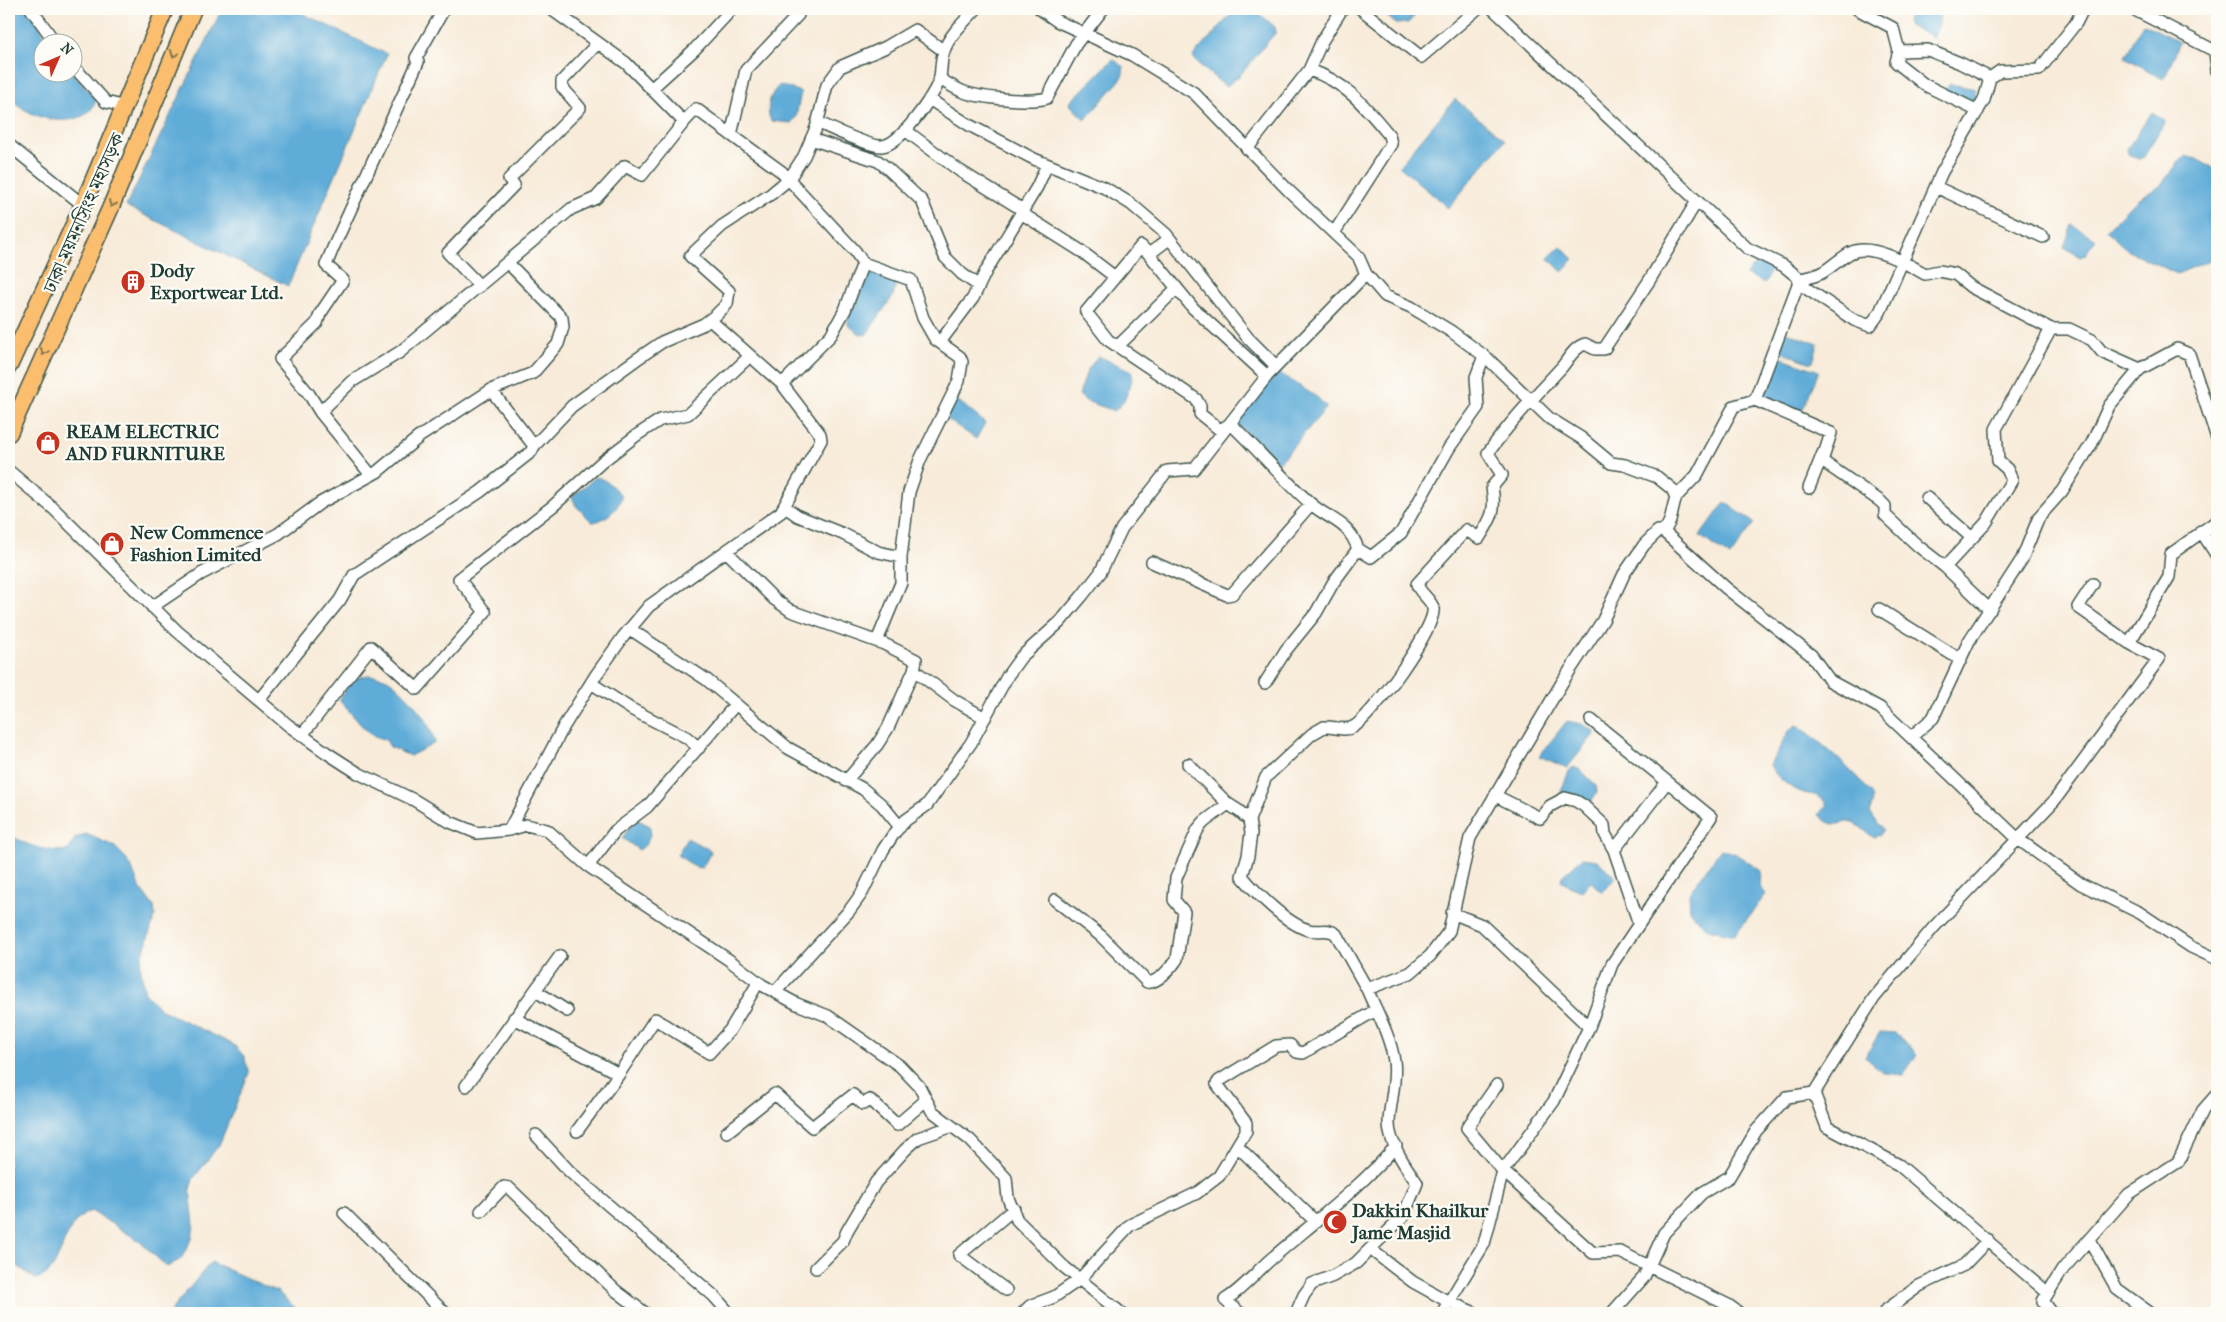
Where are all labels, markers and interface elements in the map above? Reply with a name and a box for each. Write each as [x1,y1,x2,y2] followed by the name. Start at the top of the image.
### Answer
[32,32,82,82] north arrow
[57,39,77,59] text: N
[169,49,180,58] one-way arrow
[38,129,129,297] street label: ঢাকা-ময়মনসিংহ মহাসড়ক
[108,199,119,208] one-way arrow
[150,260,283,304] place label: Dody Exportwear Ltd.
[120,269,146,295] building icon: Dody Exportwear Ltd.
[40,347,50,355] one-way arrow
[65,421,225,465] place label: REAM ELECTRIC AND FURNITURE
[35,430,61,456] shop icon: REAM ELECTRIC AND FURNITURE
[129,522,264,566] place label: New Commence Fashion Limited
[99,531,125,557] shop icon: New Commence Fashion Limited
[1350,1200,1489,1244] place label: Dakkin Khailkur Jame Masjid
[1322,1209,1348,1235] mosque icon: Dakkin Khailkur Jame Masjid

